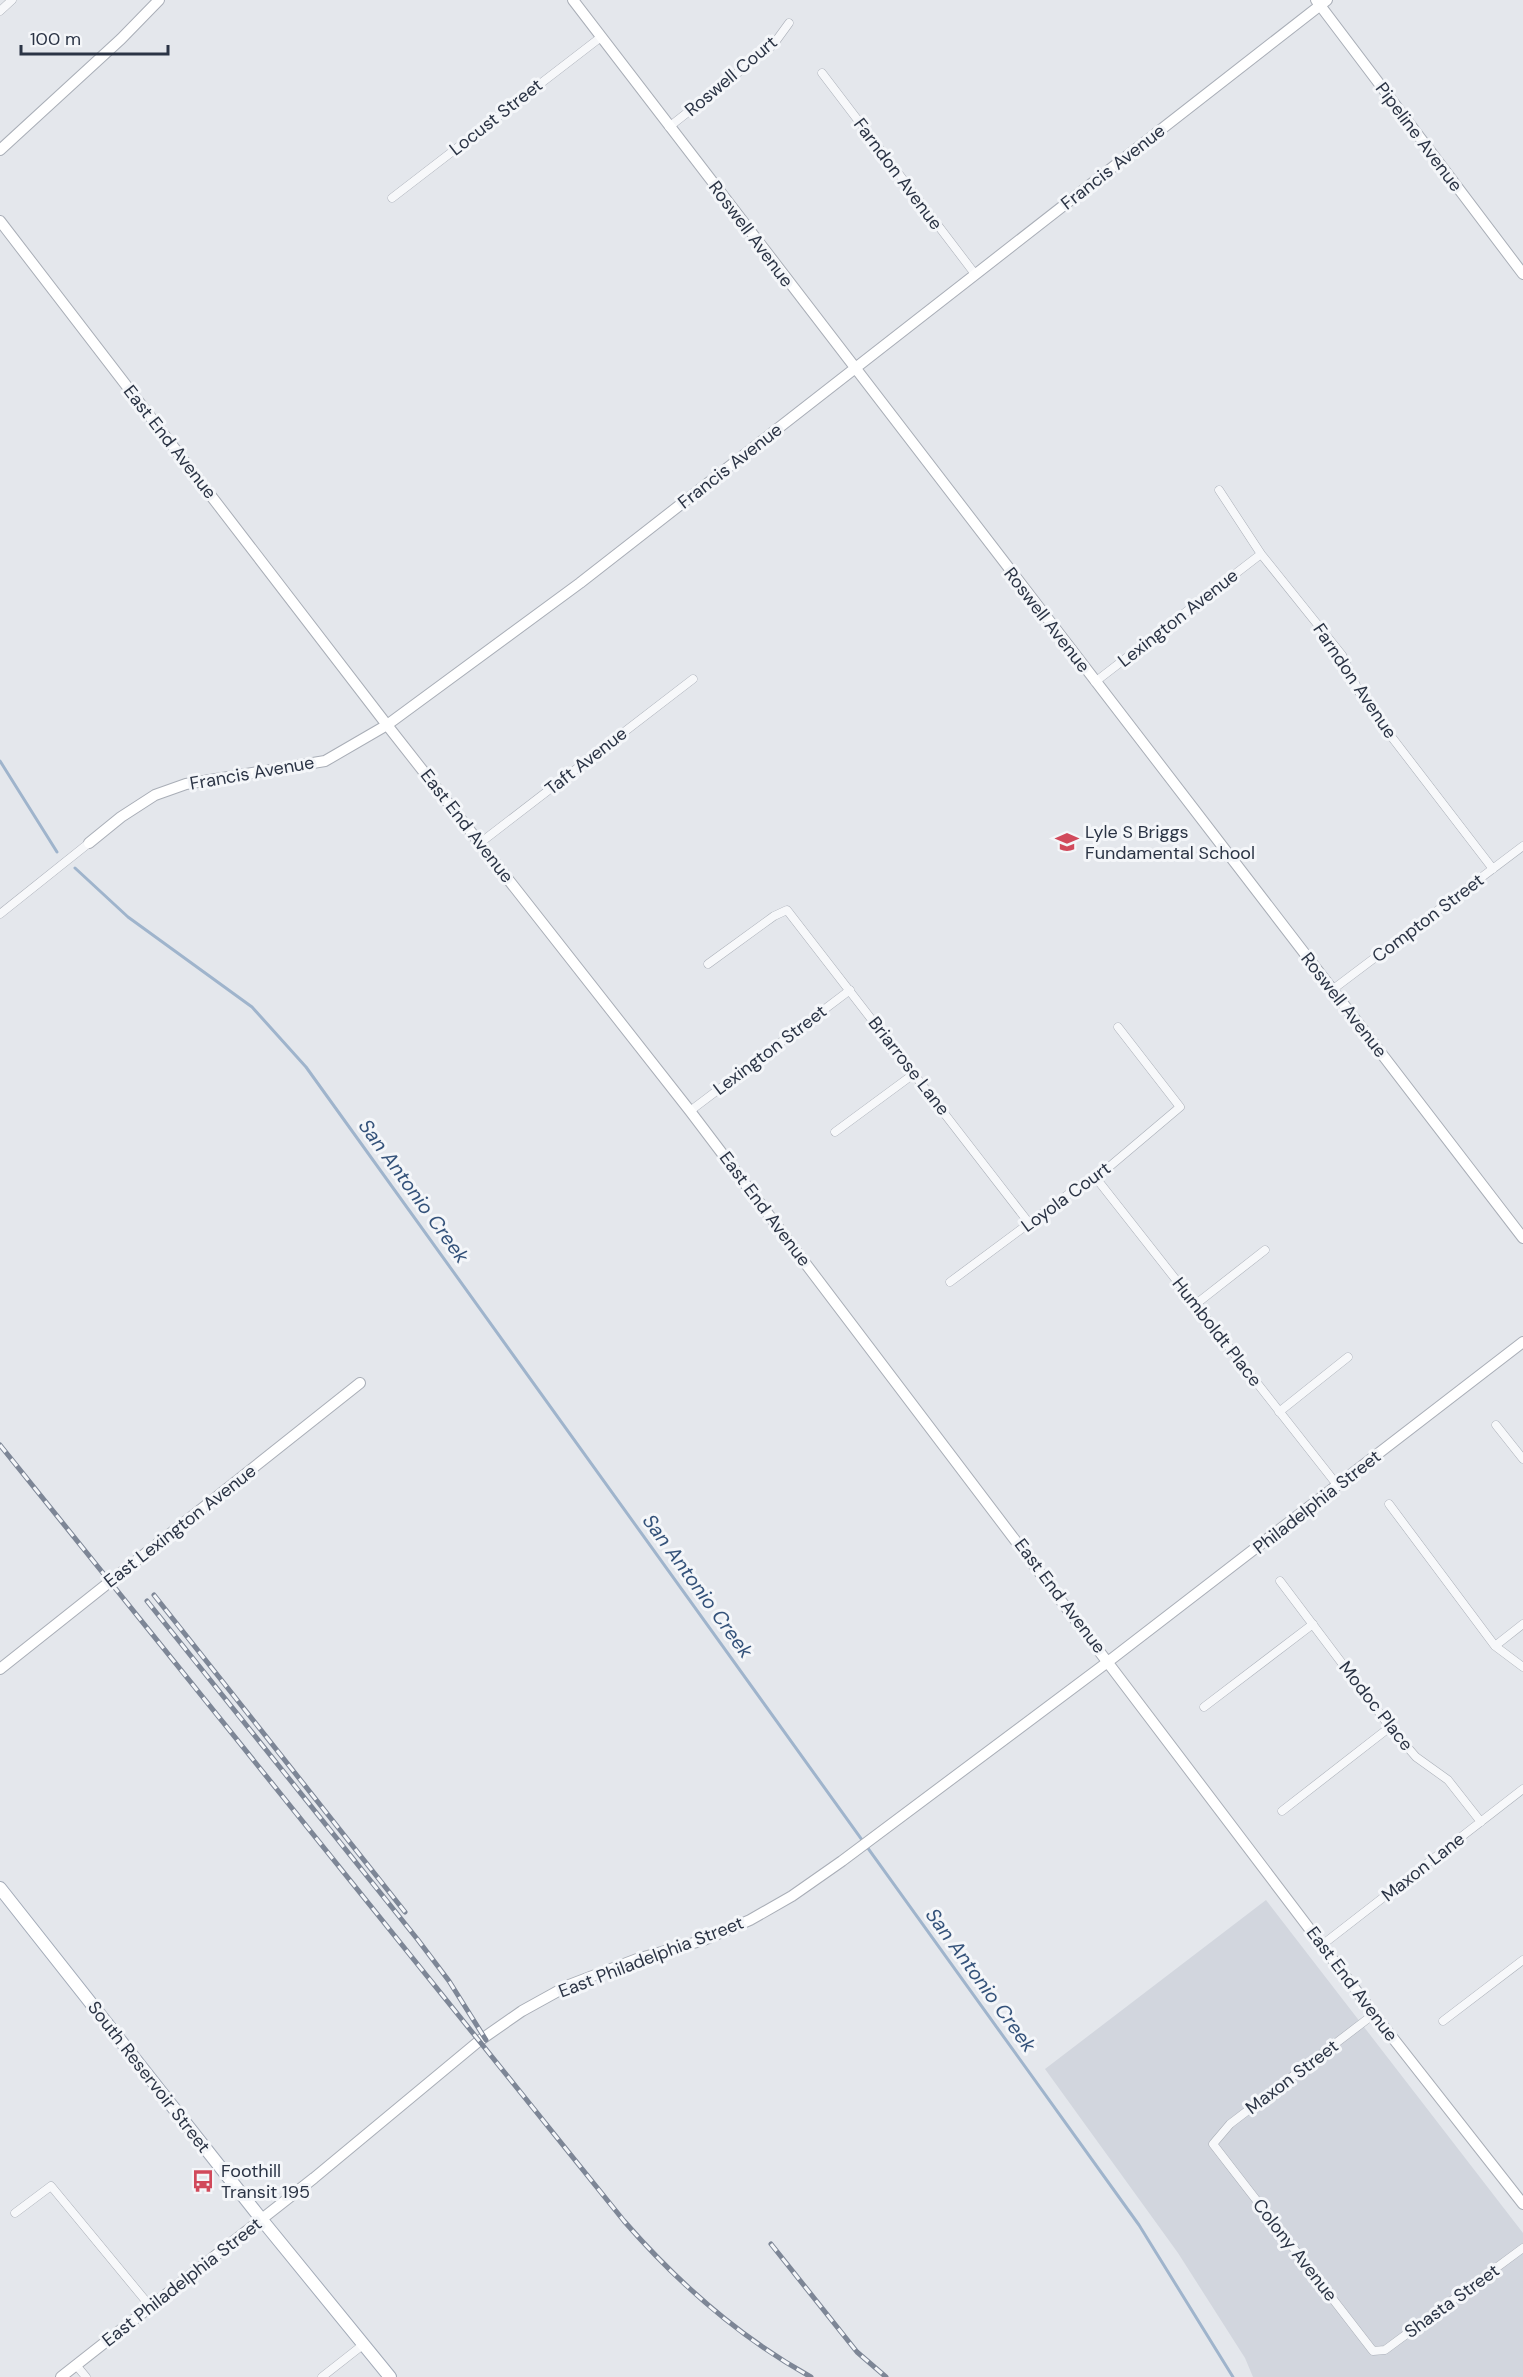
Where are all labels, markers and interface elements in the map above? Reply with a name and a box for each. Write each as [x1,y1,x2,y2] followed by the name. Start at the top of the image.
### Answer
[21,18,168,56] scale bar
[30,27,81,51] text: 100 m
[680,30,782,122] street label: Roswell Court
[445,73,547,161] street label: Locust Street
[1370,77,1468,197] street label: Pipeline Avenue
[848,113,948,235] street label: Farndon Avenue
[1056,119,1170,215] street label: Francis Avenue
[703,176,799,292] street label: Roswell Avenue
[118,380,222,504] street label: East End Avenue
[673,418,787,514] street label: Francis Avenue
[998,563,1096,677] street label: Roswell Avenue
[1113,564,1243,672] street label: Lexington Avenue
[1308,619,1402,743] street label: Farndon Avenue
[540,721,632,801] street label: Taft Avenue
[188,750,316,796] street label: Francis Avenue
[415,764,519,888] street label: East End Avenue
[1085,820,1255,865] place label: Lyle S Briggs Fundamental School
[1054,829,1080,855] school or university icon: Lyle S Briggs Fundamental School
[1367,868,1489,968] street label: Compton Street
[1295,948,1393,1062] street label: Roswell Avenue
[708,999,832,1101] street label: Lexington Street
[863,1012,955,1120] street label: Briarrose Lane
[353,1114,476,1269] water label: San Antonio Creek
[714,1147,816,1271] street label: East End Avenue
[1016,1156,1116,1238] street label: Loyola Court
[1167,1272,1267,1392] street label: Humboldt Place
[1248,1445,1386,1559] street label: Philadelphia Street
[99,1459,261,1593] street label: East Lexington Avenue
[637,1509,760,1664] water label: San Antonio Creek
[1009,1534,1111,1658] street label: East End Avenue
[1333,1656,1419,1756] street label: Modoc Place
[1377,1827,1469,1907] street label: Maxon Lane
[920,1903,1043,2058] water label: San Antonio Creek
[555,1911,747,2003] street label: East Philadelphia Street
[1301,1922,1403,2046] street label: East End Avenue
[82,1996,216,2158] street label: South Reservoir Street
[1241,2034,1343,2120] street label: Maxon Street
[221,2159,310,2204] place label: Foothill Transit 195
[190,2168,216,2194] bus stop icon: Foothill Transit 195
[1247,2194,1343,2306] street label: Colony Avenue
[97,2212,267,2352] street label: East Philadelphia Street
[1400,2258,1504,2344] street label: Shasta Street

